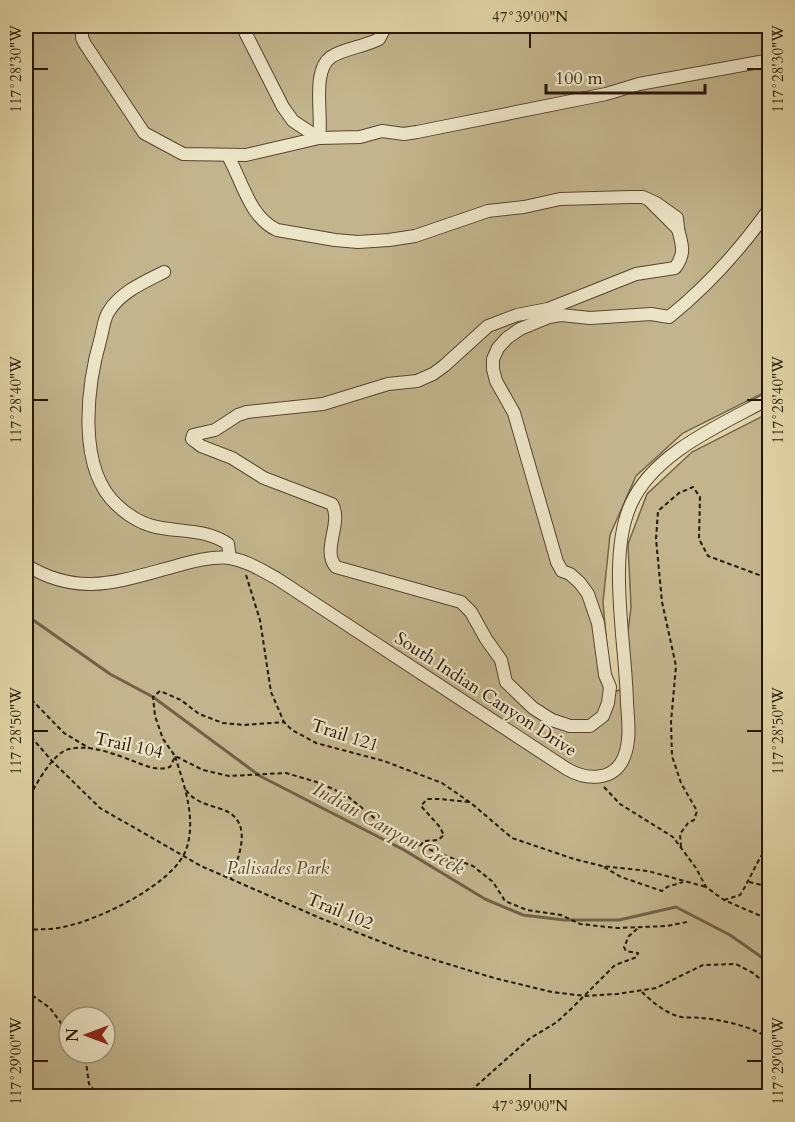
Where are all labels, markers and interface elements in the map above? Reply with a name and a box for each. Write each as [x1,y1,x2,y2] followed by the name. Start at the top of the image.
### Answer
[492,7,568,27] text: 47°39'00"N
[6,25,26,113] text: 117°28'30"W
[768,25,788,113] text: 117°28'30"W
[546,57,705,95] scale bar
[555,66,603,91] text: 100 m
[6,356,26,444] text: 117°28'40"W
[768,356,788,444] text: 117°28'40"W
[390,626,582,763] street label: South Indian Canyon Drive
[6,687,26,775] text: 117°28'50"W
[768,687,788,775] text: 117°28'50"W
[308,713,382,758] street label: Trail 121
[92,726,166,765] street label: Trail 104
[308,776,469,881] water label: Indian Canyon Creek
[226,856,330,881] park label: Palisades Park
[303,887,377,936] street label: Trail 102
[57,1005,117,1065] north arrow
[6,1017,26,1105] text: 117°29'00"W
[768,1017,788,1105] text: 117°29'00"W
[62,1028,84,1042] text: N
[492,1096,568,1116] text: 47°39'00"N

